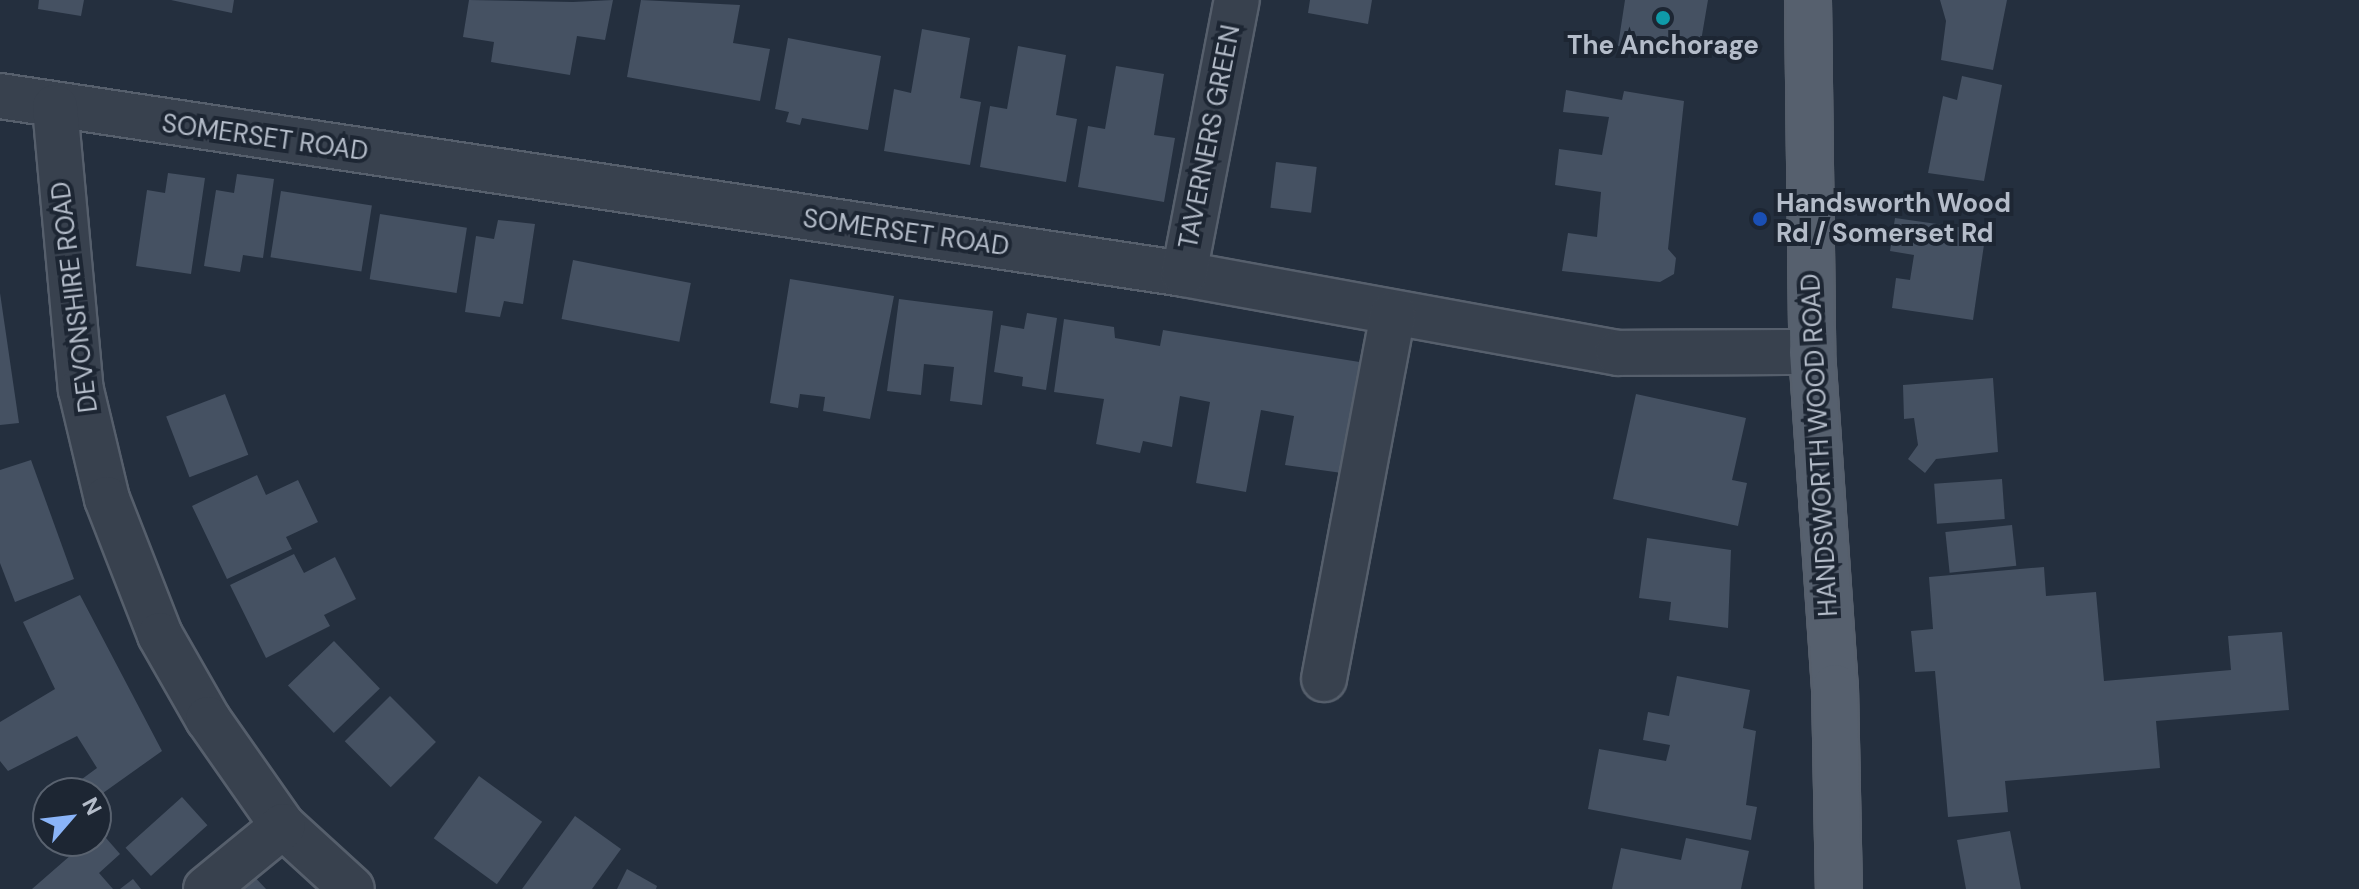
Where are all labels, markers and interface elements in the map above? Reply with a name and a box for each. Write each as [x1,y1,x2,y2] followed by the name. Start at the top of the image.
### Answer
[1654,9,1672,27] marker: The Anchorage
[1173,22,1247,252] street label: TAVERNERS GREEN
[1567,30,1759,62] place label: The Anchorage
[160,108,370,168] street label: SOMERSET ROAD
[45,180,105,414] street label: DEVONSHIRE ROAD
[1776,188,2011,250] place label: Handsworth Wood Rd / Somerset Rd
[801,203,1011,263] street label: SOMERSET ROAD
[1751,210,1769,228] marker: Handsworth Wood Rd / Somerset Rd
[1795,273,1845,617] street label: HANDSWORTH WOOD ROAD
[32,777,112,857] north arrow
[75,793,108,820] text: N

